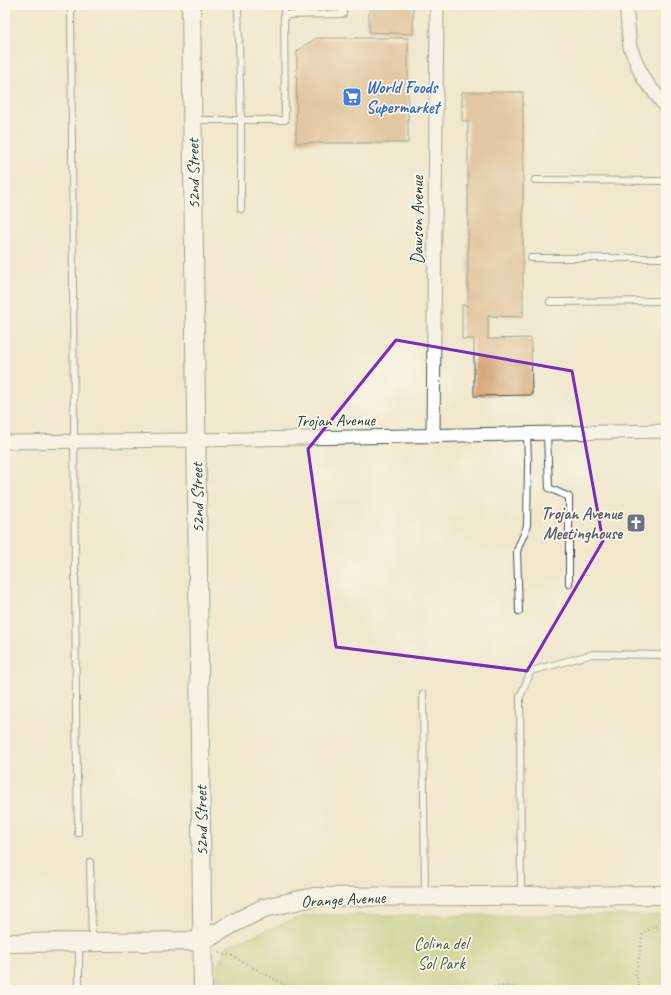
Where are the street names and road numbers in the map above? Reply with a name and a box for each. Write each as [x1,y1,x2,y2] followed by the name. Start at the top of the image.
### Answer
[182,136,205,209] street label: 52nd Street
[407,174,428,264] street label: Dawson Avenue
[295,409,376,432] street label: Trojan Avenue
[186,460,209,533] street label: 52nd Street
[190,783,213,856] street label: 52nd Street
[300,887,387,912] street label: Orange Avenue

